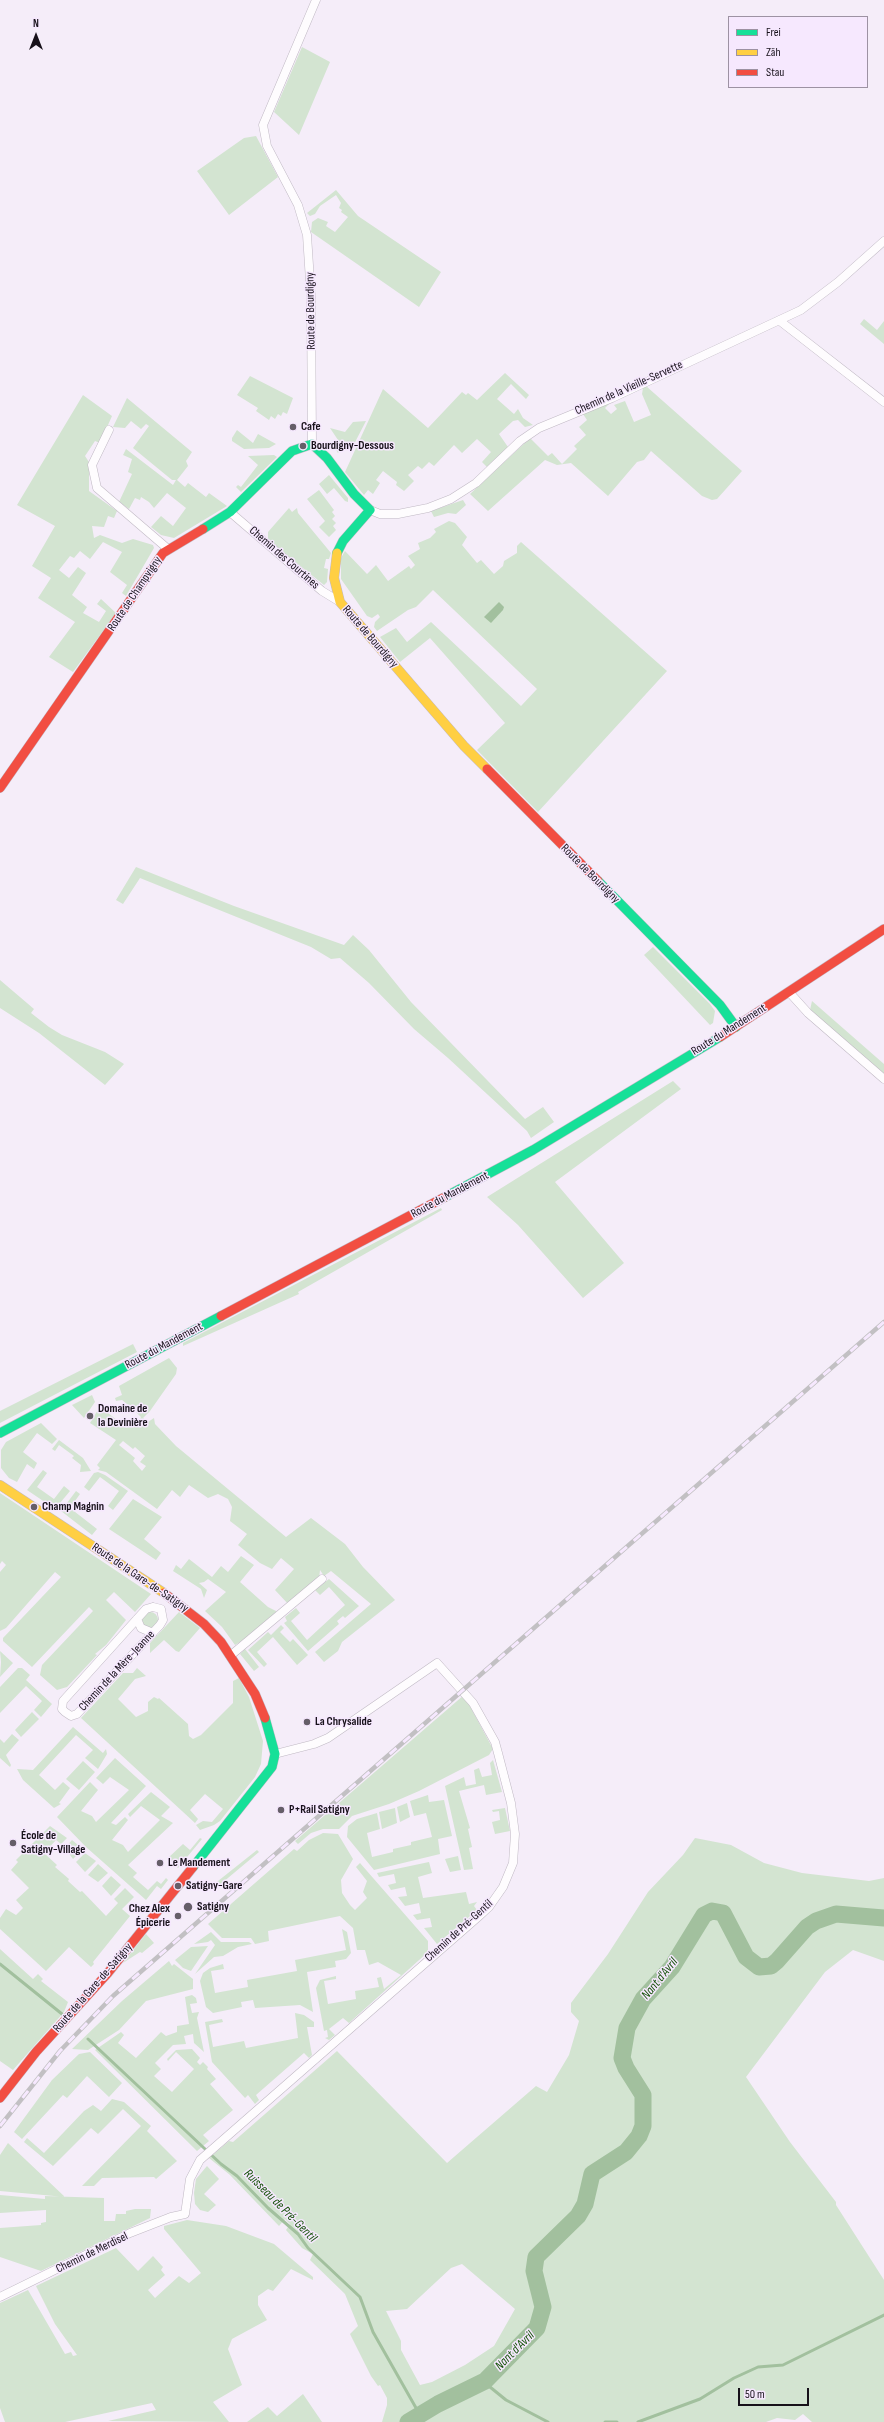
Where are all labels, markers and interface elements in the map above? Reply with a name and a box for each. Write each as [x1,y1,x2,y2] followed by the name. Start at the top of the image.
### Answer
[16,16,56,56] north arrow
[728,16,868,88] legend
[33,17,39,30] text: N
[766,25,781,40] text: Frei
[766,45,781,60] text: Zäh
[766,65,784,80] text: Stau
[303,272,319,350] street label: Route de Bourdigny
[573,358,685,418] street label: Chemin de la Vieille-Servette
[301,420,321,434] place label: Cafe
[288,422,298,432] marker: Cafe
[311,439,394,453] place label: Bourdigny-Dessous
[298,441,308,451] marker: Bourdigny-Dessous
[246,524,322,592] street label: Chemin des Courtines
[105,554,165,634] street label: Route de Champvigny
[339,603,401,671] street label: Route de Bourdigny
[557,841,623,907] street label: Route de Bourdigny
[689,1001,769,1059] street label: Route du Mandement
[409,1169,491,1221] street label: Route du Mandement
[123,1320,205,1372] street label: Route du Mandement
[98,1402,148,1430] place label: Domaine de la Devinière
[85,1411,95,1421] marker: Domaine de la Devinière
[42,1500,104,1514] place label: Champ Magnin
[29,1502,39,1512] marker: Champ Magnin
[89,1540,191,1616] street label: Route de la Gare-de-Satigny
[76,1628,158,1714] street label: Chemin de la Mère-Jeanne
[315,1715,372,1729] place label: La Chrysalide
[302,1717,312,1727] marker: La Chrysalide
[289,1803,350,1817] place label: P+Rail Satigny
[276,1805,286,1815] marker: P+Rail Satigny
[21,1829,85,1857] place label: École de Satigny-Village
[8,1838,18,1848] marker: École de Satigny-Village
[168,1856,230,1870] place label: Le Mandement
[155,1858,165,1868] marker: Le Mandement
[186,1879,242,1893] place label: Satigny-Gare
[173,1881,183,1891] marker: Satigny-Gare
[422,1897,496,1965] street label: Chemin de Pré-Gentil
[197,1900,229,1914] place label: Satigny
[182,1901,194,1913] marker: Satigny
[129,1902,170,1930] place label: Chez Alex Épicerie
[173,1911,183,1921] marker: Chez Alex Épicerie
[50,1940,136,2036] street label: Route de la Gare-de-Satigny
[639,1955,681,2003] water label: Nant d'Avril
[240,2166,320,2246] water label: Ruisseau de Pré-Gentil
[54,2229,130,2277] street label: Chemin de Merdisel
[492,2328,538,2374] water label: Nant d'Avril
[740,2380,811,2406] scale bar
[745,2387,765,2402] text: 50 m

